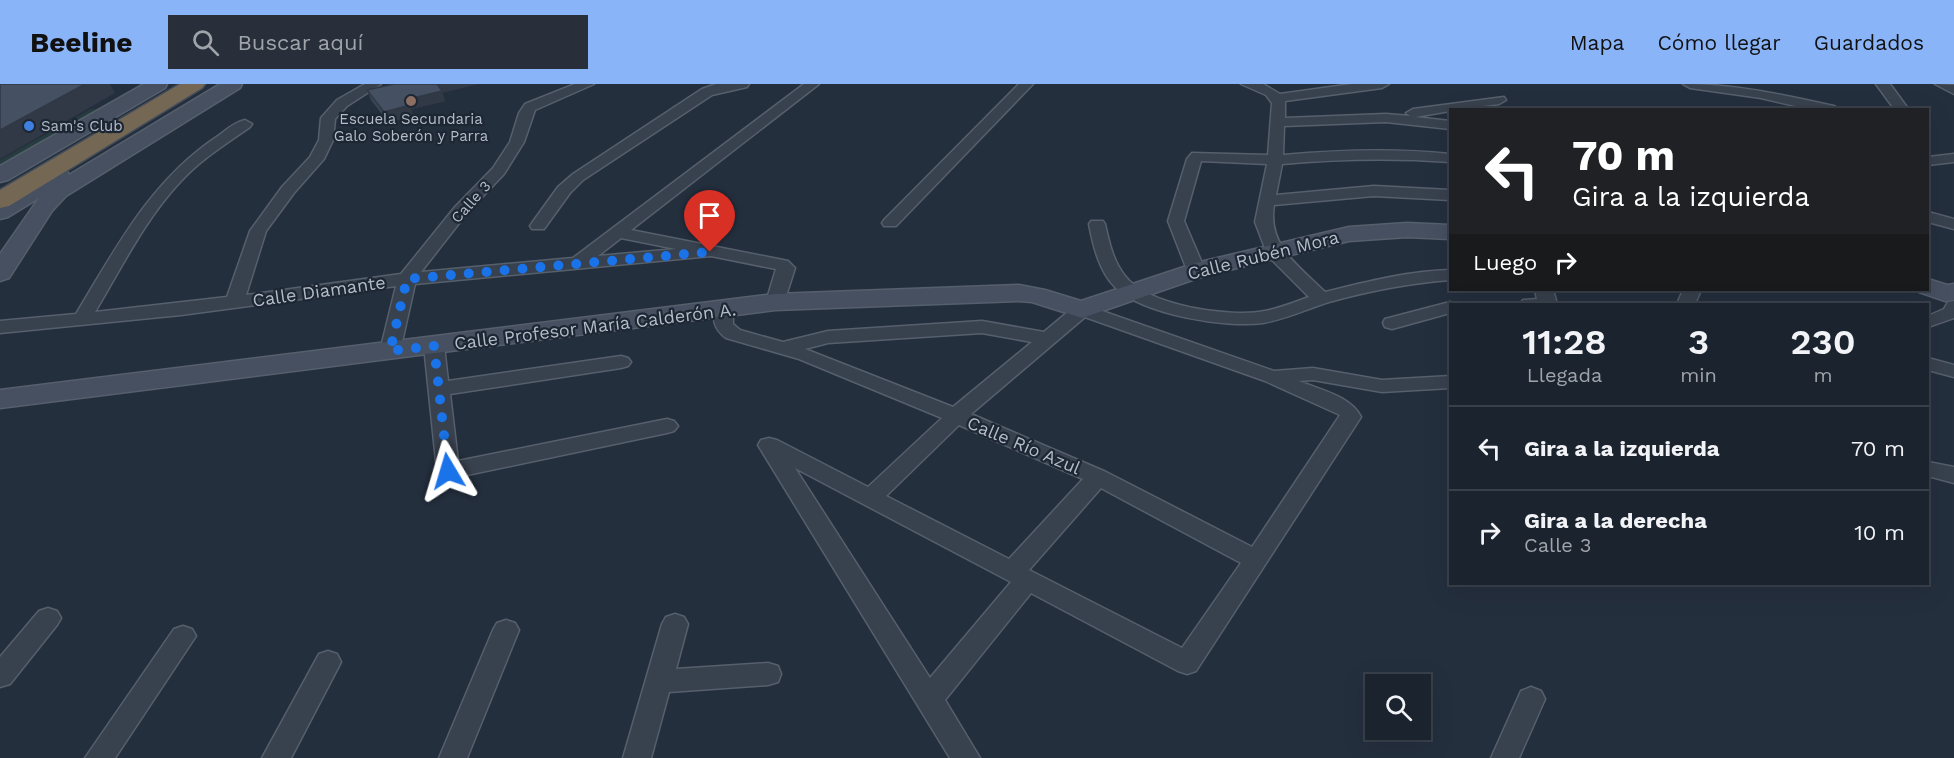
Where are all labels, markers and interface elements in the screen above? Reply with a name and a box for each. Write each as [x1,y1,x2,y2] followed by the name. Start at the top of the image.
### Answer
[168,15,588,69] search box
[30,26,132,59] text: Beeline
[189,26,222,59] icon: search
[237,30,363,55] text: Buscar aquí
[1570,30,1624,55] text: Mapa
[1657,30,1781,55] text: Cómo llegar
[1814,30,1924,55] text: Guardados
[404,94,418,108] marker: Escuela Secundaria Galo Soberón y Parra
[334,110,489,145] place label: Escuela Secundaria Galo Soberón y Parra
[41,117,123,135] place label: Sam's Club
[22,119,36,133] marker: Sam's Club
[1572,131,1675,180] text: 70 m
[1473,132,1551,210] icon: left
[447,177,495,227] street label: Calle 3
[1572,181,1810,213] text: Gira a la izquierda
[684,190,735,252] pin
[693,199,726,232] icon: arrive
[1185,226,1341,284] street label: Calle Rubén Mora
[1549,246,1582,279] icon: right
[1473,250,1537,275] text: Luego
[251,271,387,311] street label: Calle Diamante
[453,298,737,354] street label: Calle Profesor María Calderón A.
[1522,321,1607,363] text: 11:28
[1688,321,1709,363] text: 3
[1790,321,1856,363] text: 230
[1527,363,1602,387] text: Llegada
[1680,363,1717,387] text: min
[1813,363,1832,387] text: m
[964,412,1084,479] street label: Calle Río Azul
[1473,432,1506,465] icon: left
[1524,436,1720,461] text: Gira a la izquierda
[1851,436,1905,461] text: 70 m
[416,439,480,503] position arrow
[1524,508,1707,533] text: Gira a la derecha
[1473,516,1506,549] icon: right
[1854,520,1905,545] text: 10 m
[1524,533,1591,557] text: Calle 3
[1365,674,1431,740] map controls
[1365,674,1431,740] button: search

